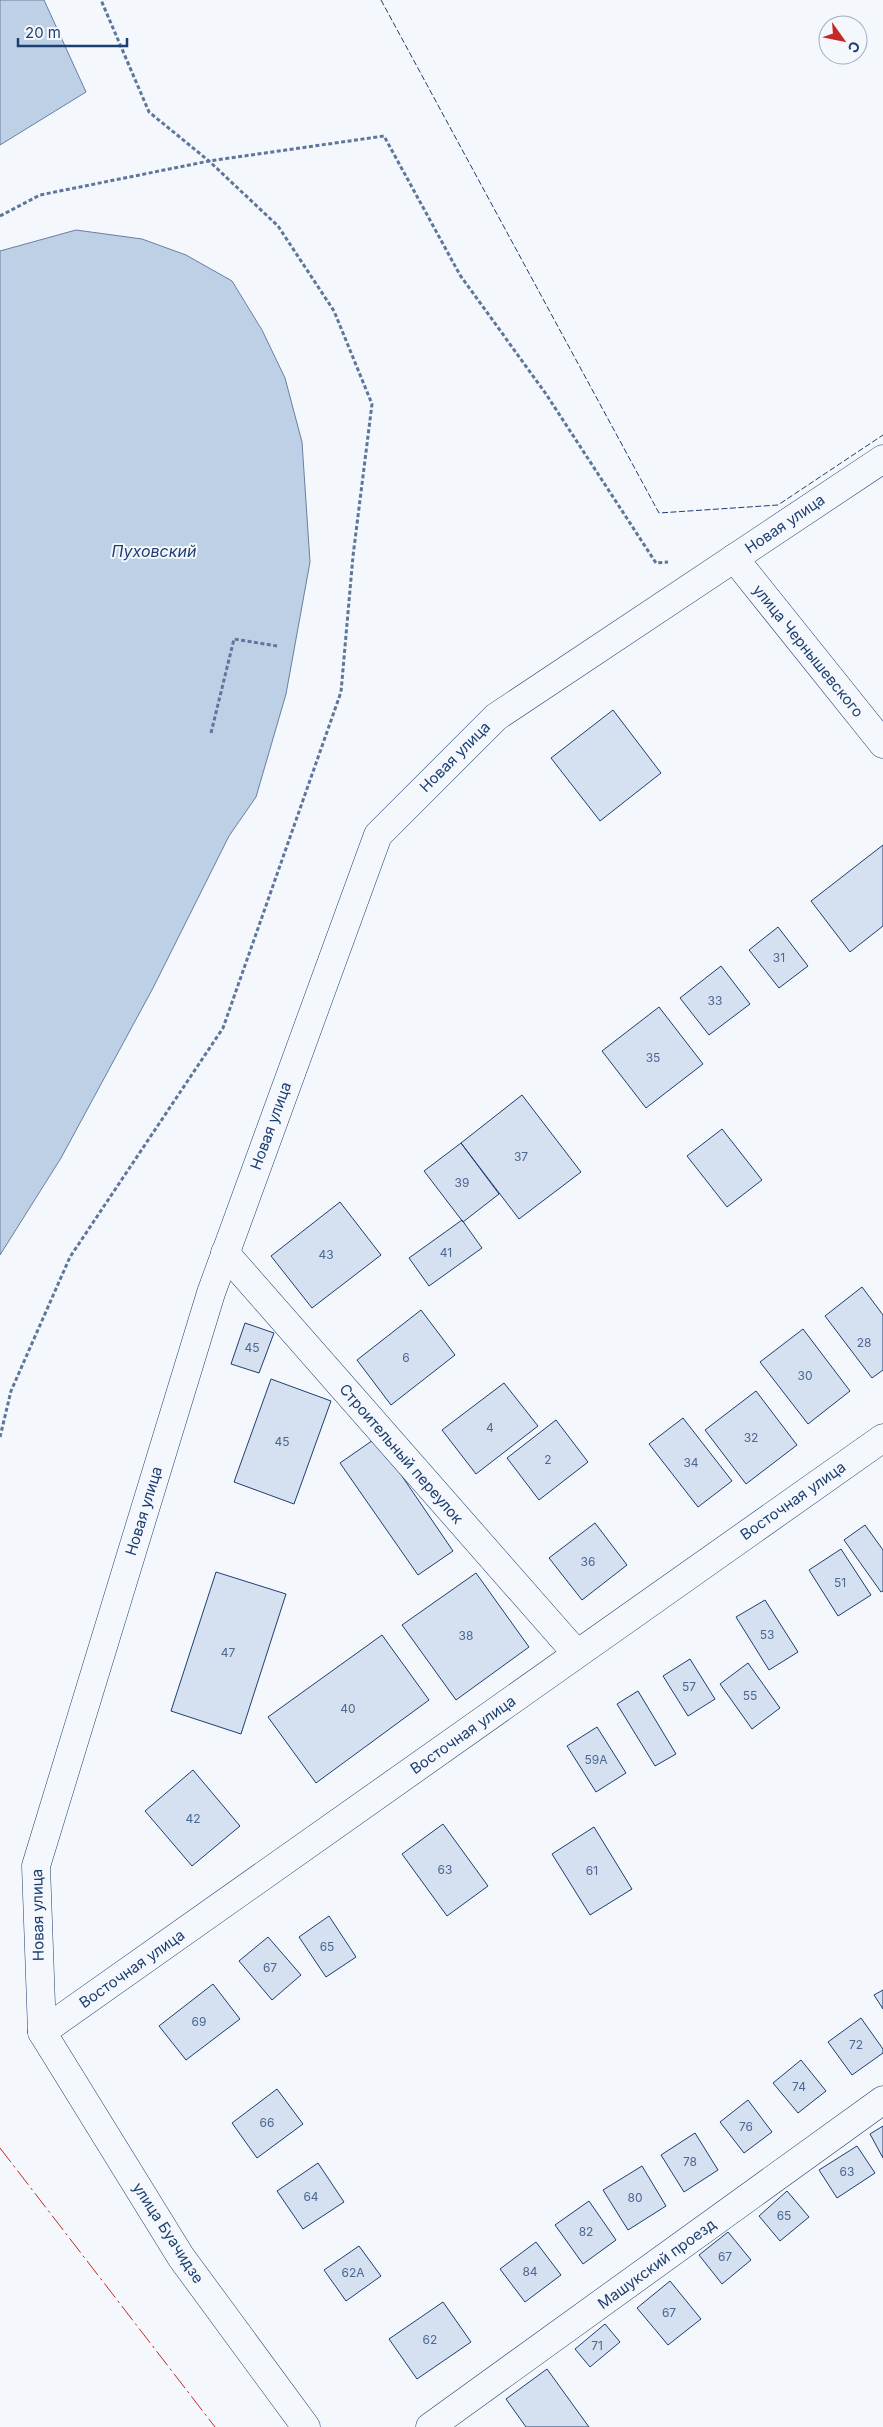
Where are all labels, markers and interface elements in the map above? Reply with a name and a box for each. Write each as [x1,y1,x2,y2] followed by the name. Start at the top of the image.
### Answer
[18,15,126,47] scale bar
[818,15,868,65] north arrow
[25,23,61,42] text: 20 m
[844,38,864,56] text: С
[741,490,828,557] street label: Новая улица
[112,541,196,561] water label: Пуховский
[749,580,868,721] street label: улица Чернышевского
[415,717,494,796] street label: Новая улица
[773,950,785,965] house number: 31
[708,993,722,1008] house number: 33
[646,1050,660,1065] house number: 35
[246,1079,295,1172] street label: Новая улица
[514,1149,528,1164] house number: 37
[455,1175,469,1190] house number: 39
[440,1245,452,1260] house number: 41
[318,1247,334,1262] house number: 43
[857,1335,871,1350] house number: 28
[244,1340,260,1355] house number: 45
[402,1350,410,1365] house number: 6
[798,1368,812,1383] house number: 30
[335,1380,467,1528] street label: Строительный переулок
[486,1420,494,1435] house number: 4
[744,1430,758,1445] house number: 32
[274,1434,290,1449] house number: 45
[544,1452,552,1467] house number: 2
[683,1455,699,1470] house number: 34
[736,1457,849,1544] street label: Восточная улица
[121,1464,166,1558] street label: Новая улица
[581,1554,595,1569] house number: 36
[834,1575,846,1590] house number: 51
[760,1627,774,1642] house number: 53
[459,1628,473,1643] house number: 38
[221,1645,235,1660] house number: 47
[682,1679,696,1694] house number: 57
[743,1688,757,1703] house number: 55
[406,1691,519,1778] street label: Восточная улица
[340,1701,356,1716] house number: 40
[584,1752,608,1767] house number: 59А
[185,1811,201,1826] house number: 42
[438,1862,452,1877] house number: 63
[586,1863,598,1878] house number: 61
[27,1869,48,1961] street label: Новая улица
[75,1925,188,2012] street label: Восточная улица
[320,1939,334,1954] house number: 65
[263,1960,277,1975] house number: 67
[192,2014,206,2029] house number: 69
[849,2037,863,2052] house number: 72
[792,2079,806,2094] house number: 74
[260,2115,274,2130] house number: 66
[739,2119,753,2134] house number: 76
[683,2154,697,2169] house number: 78
[840,2164,854,2179] house number: 63
[129,2179,208,2287] street label: улица Буачидзе
[303,2189,319,2204] house number: 64
[628,2190,643,2205] house number: 80
[777,2208,791,2223] house number: 65
[594,2214,720,2313] street label: Машукский проезд
[579,2224,593,2239] house number: 82
[718,2249,732,2264] house number: 67
[522,2264,538,2279] house number: 84
[341,2265,365,2280] house number: 62А
[662,2305,676,2320] house number: 67
[423,2332,437,2347] house number: 62
[591,2338,603,2353] house number: 71

